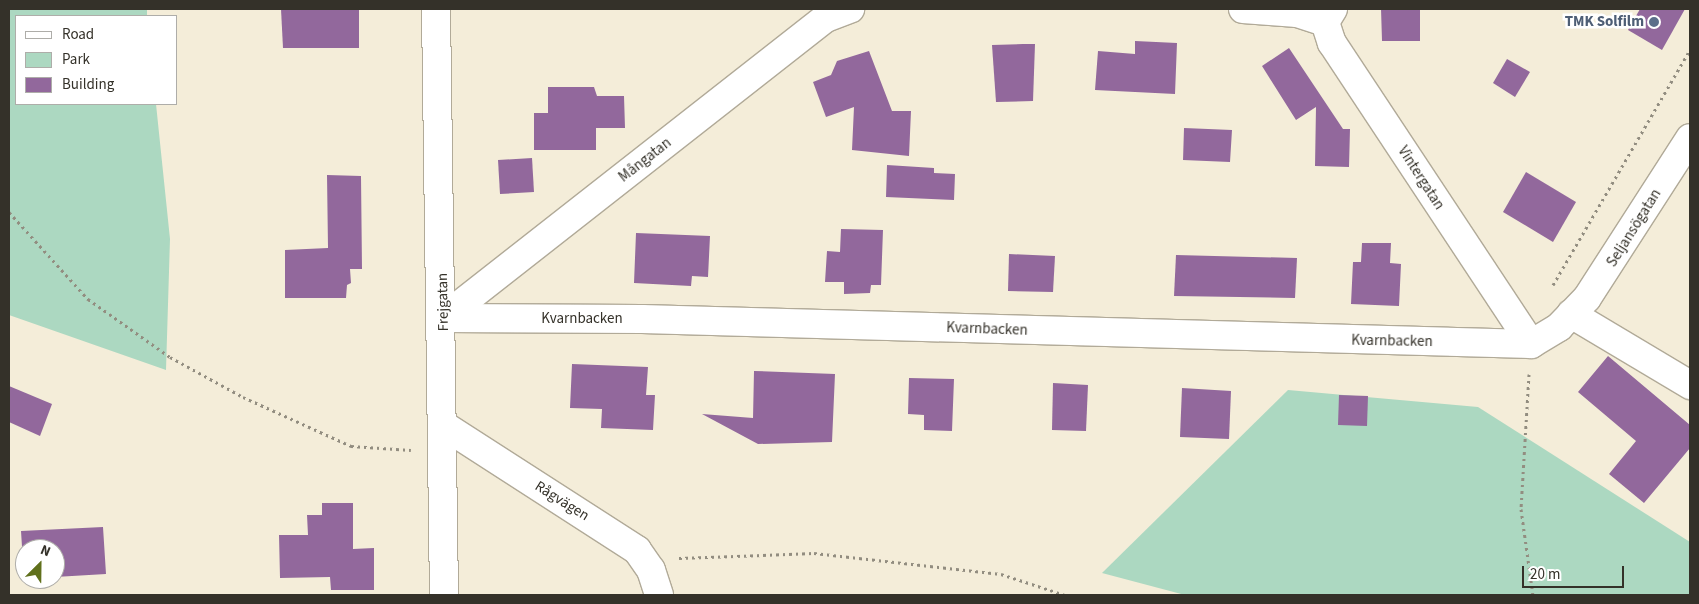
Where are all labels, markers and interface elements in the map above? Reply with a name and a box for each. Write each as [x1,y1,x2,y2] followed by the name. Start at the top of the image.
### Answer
[1565,13,1644,31] place label: TMK Solfilm
[15,15,178,105] legend
[1648,16,1660,28] marker: TMK Solfilm
[62,24,94,45] text: Road
[62,49,90,70] text: Park
[62,74,114,95] text: Building
[615,134,675,186] street label: Mångatan
[1394,143,1448,213] street label: Vintergatan
[1603,186,1665,270] street label: Seljansögatan
[433,273,453,331] street label: Frejgatan
[541,310,623,328] street label: Kvarnbacken
[946,319,1028,339] street label: Kvarnbacken
[1351,331,1433,351] street label: Kvarnbacken
[531,477,593,525] street label: Rågvägen
[15,539,65,589] north arrow
[37,540,54,562] text: N
[1524,556,1626,588] scale bar
[1530,564,1560,585] text: 20 m

